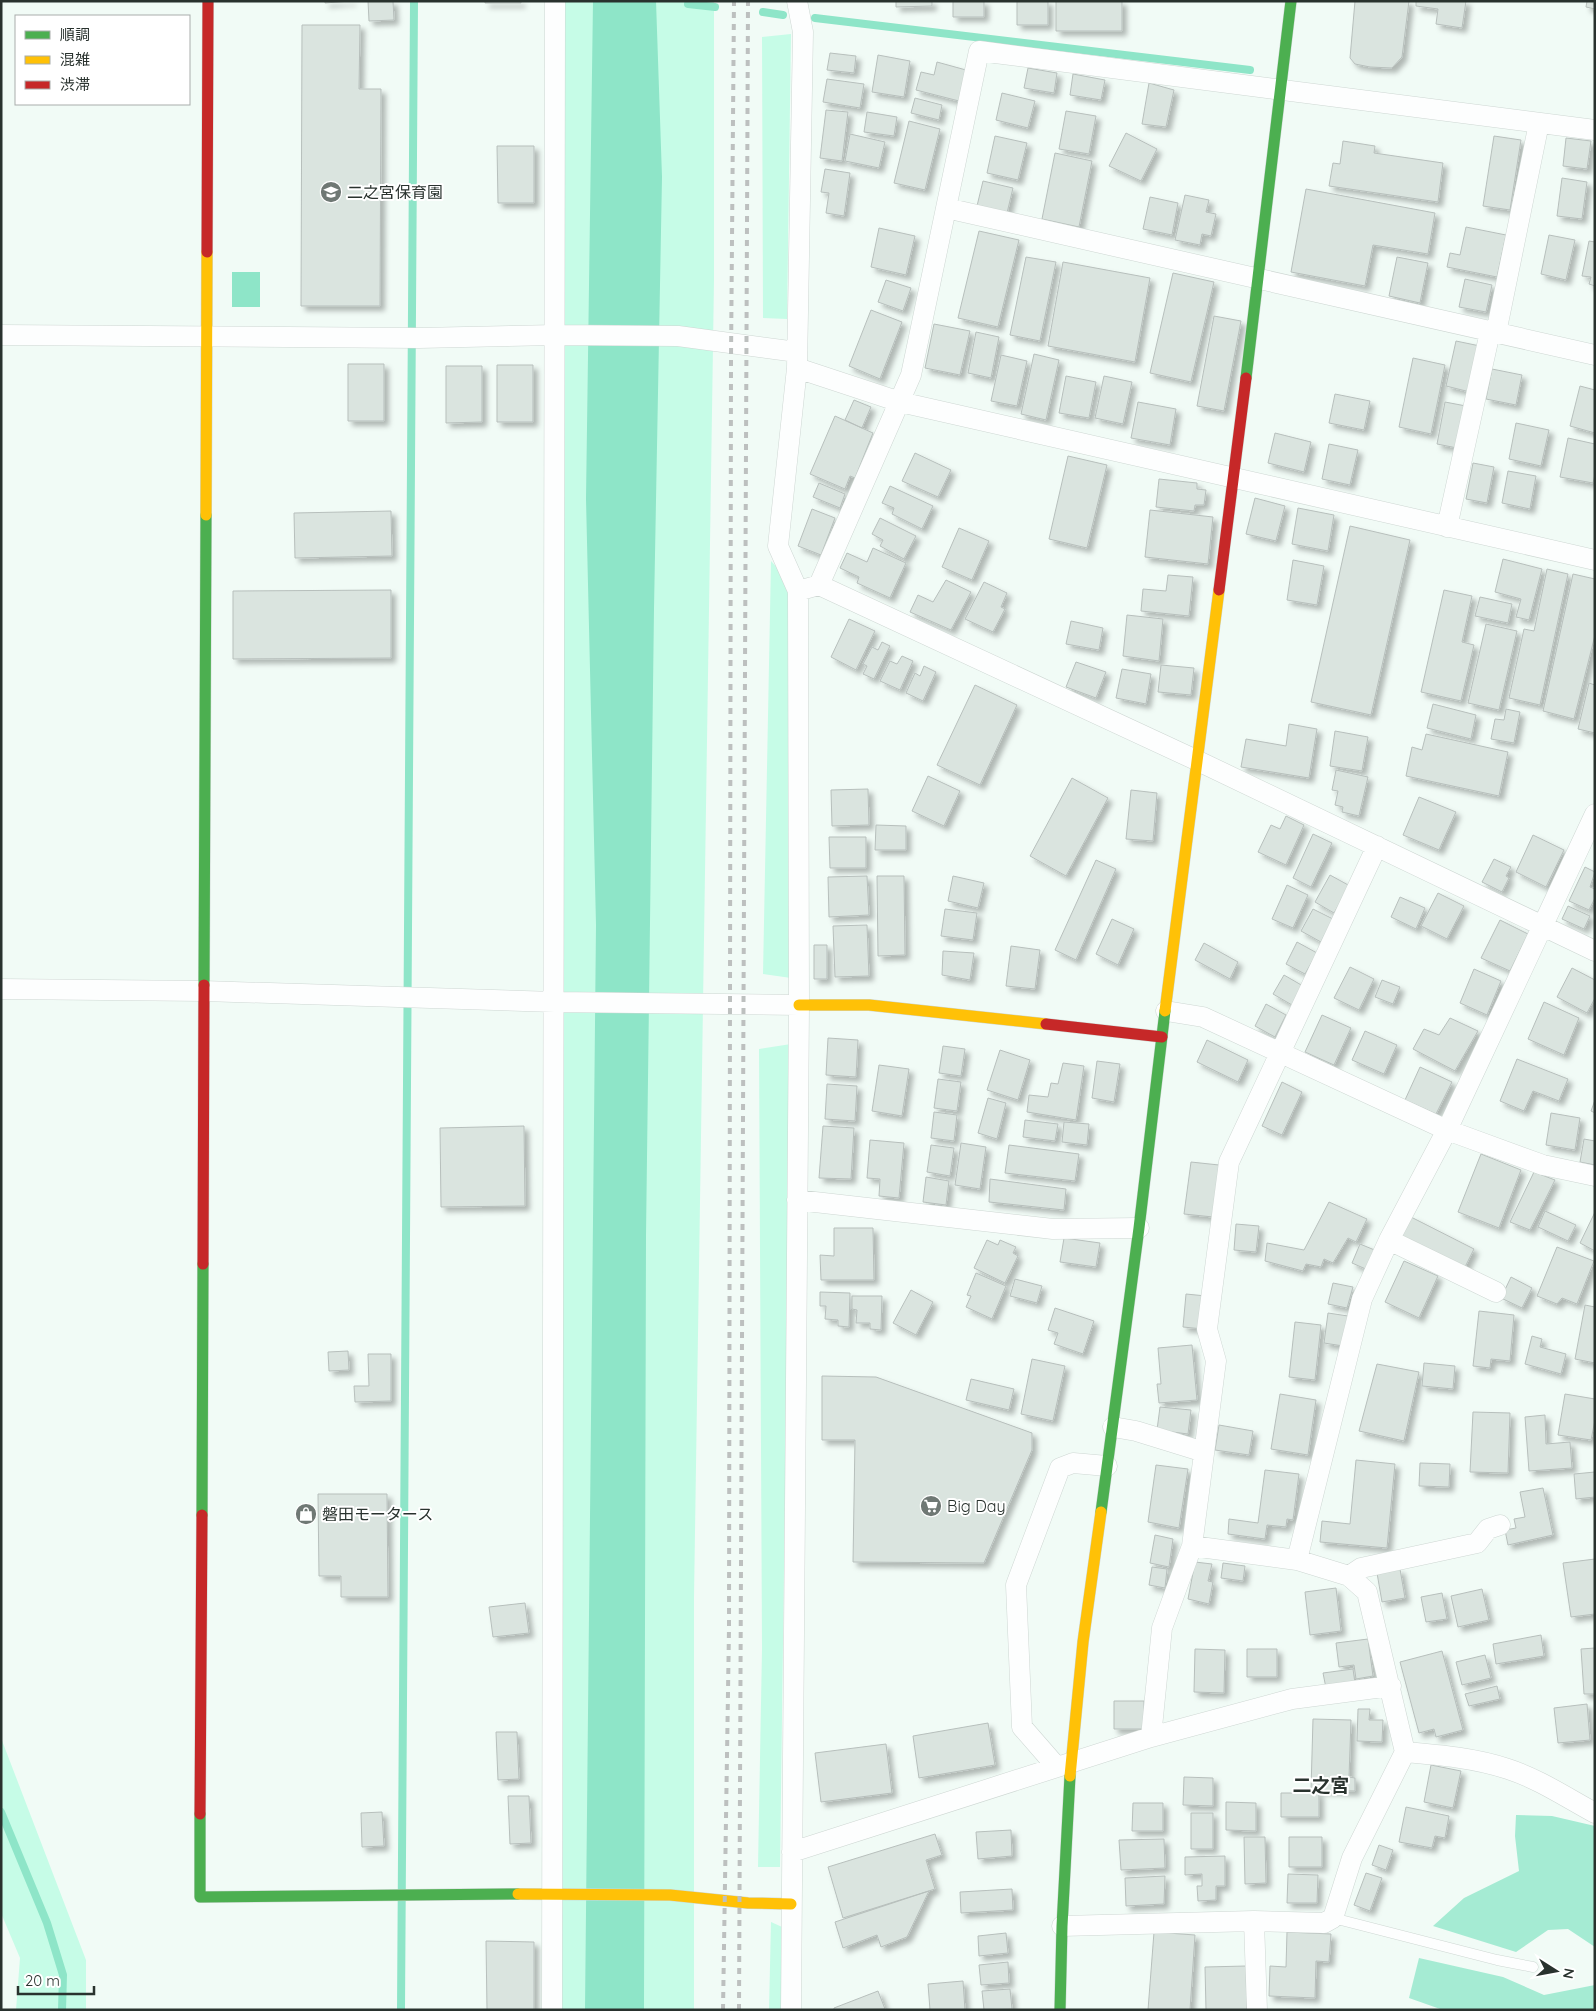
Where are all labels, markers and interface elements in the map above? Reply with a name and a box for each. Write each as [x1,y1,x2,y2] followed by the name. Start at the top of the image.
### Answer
[15,15,190,105] legend
[60,25,90,44] text: 順調
[60,50,90,69] text: 混雑
[60,75,90,94] text: 渋滞
[319,180,343,204] school or university icon: 二之宮保育園
[347,182,443,202] place label: 二之宮保育園
[919,1494,943,1518] supermarket icon: Big Day
[947,1496,1005,1516] place label: Big Day
[294,1502,318,1526] shop icon: 磐田モータース
[322,1504,433,1524] place label: 磐田モータース
[1292,1773,1350,1797] district label: 二之宮
[1531,1946,1581,1996] north arrow
[18,1964,94,1996] scale bar
[1559,1967,1579,1980] text: N
[25,1971,60,1990] text: 20 m

